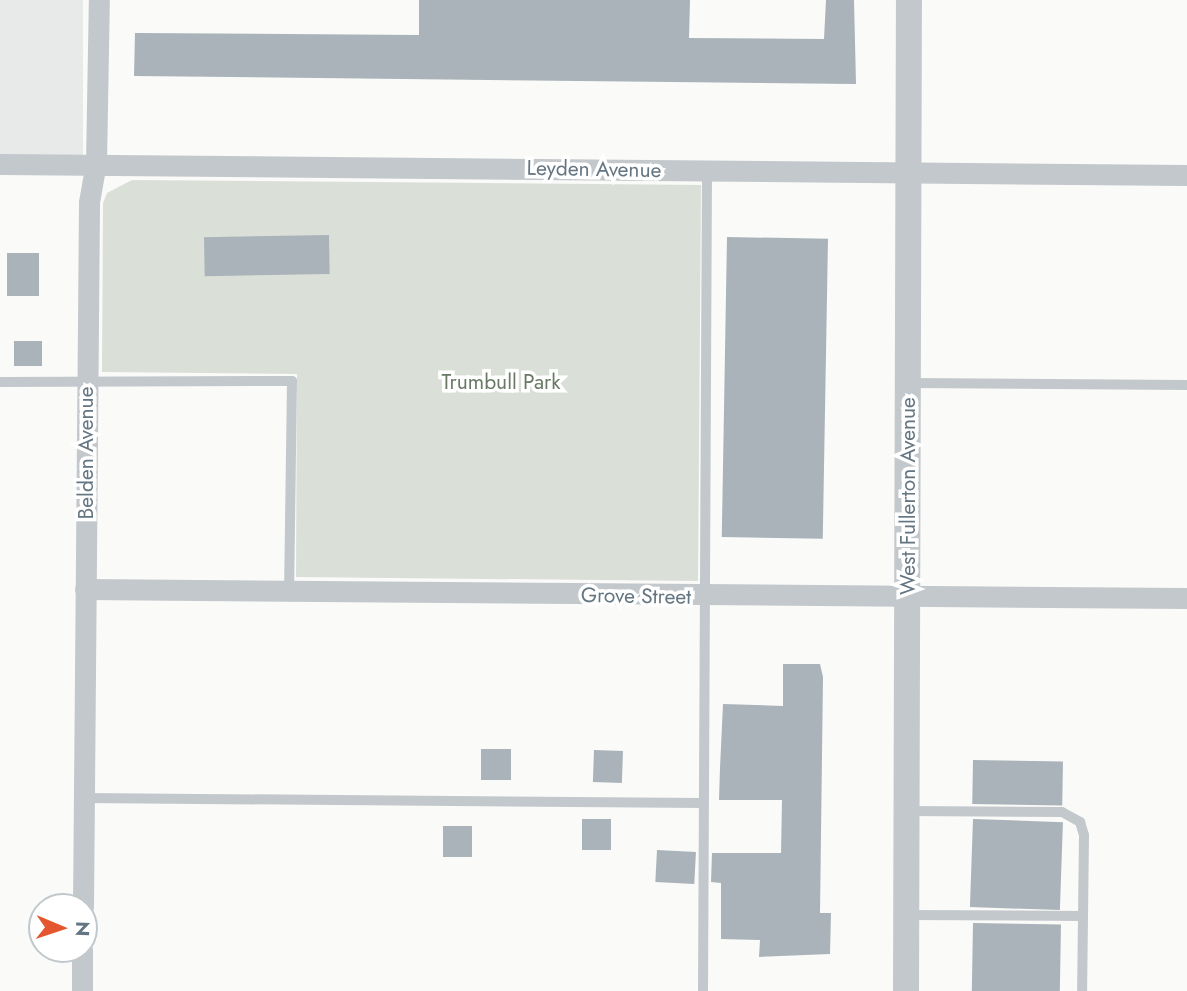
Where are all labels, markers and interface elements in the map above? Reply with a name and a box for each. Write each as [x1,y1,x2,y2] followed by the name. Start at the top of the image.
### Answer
[526,155,662,183] street label: Leyden Avenue
[441,369,561,395] park label: Trumbull Park
[73,387,99,519] street label: Belden Avenue
[895,397,921,595] street label: West Fullerton Avenue
[581,582,691,610] street label: Grove Street
[28,893,98,963] north arrow
[69,921,96,937] text: N

